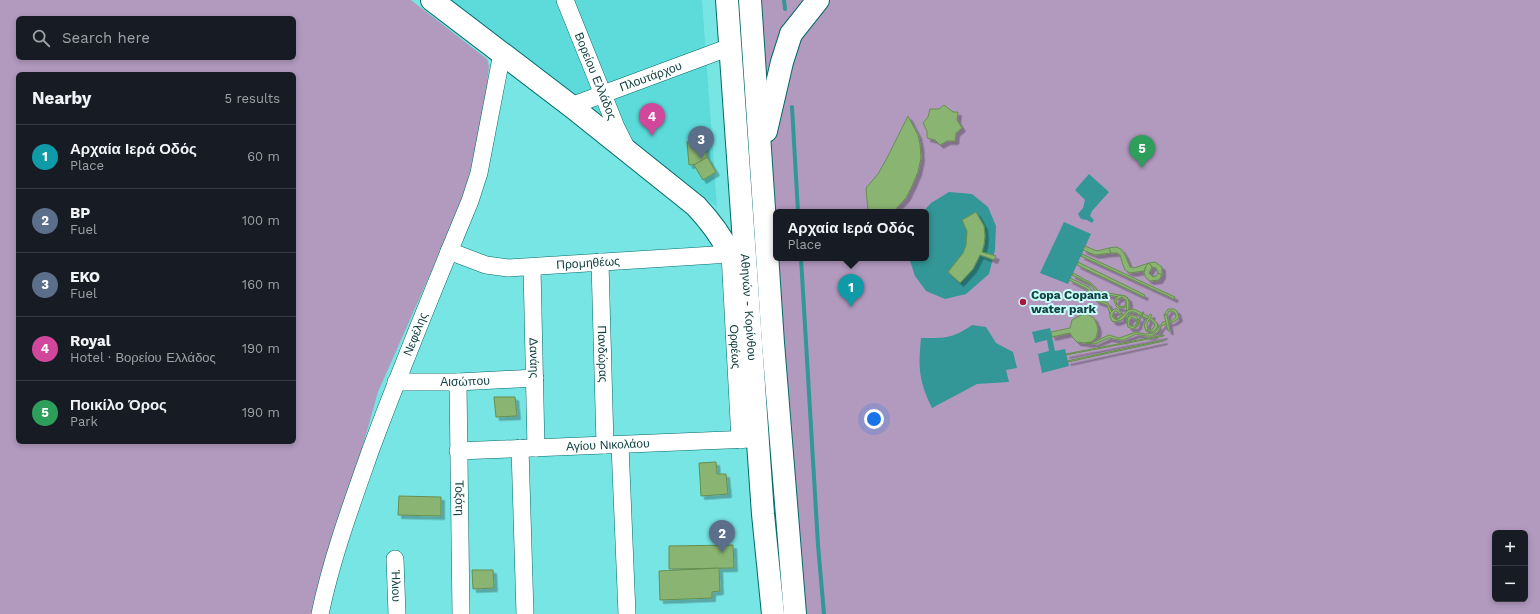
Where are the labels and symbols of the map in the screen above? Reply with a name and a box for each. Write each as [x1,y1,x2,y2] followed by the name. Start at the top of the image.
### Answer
[572,30,619,122] street label: Βορείου Ελλάδος
[618,59,684,94] street label: Πλουτάρχου
[639,103,665,136] pin: 4
[688,126,714,159] pin: 3
[1129,135,1155,168] pin: 5
[738,253,759,361] street label: Αθηνών - Κορίνθου
[556,254,620,272] street label: Προμηθέως
[838,274,864,307] pin: 1
[1031,288,1108,316] place label: Copa Copana water park
[1018,297,1028,307] marker: Copa Copana water park
[401,310,431,358] street label: Νεφέλης
[727,324,743,369] street label: Ορφέως
[595,325,610,383] street label: Πανδώρας
[527,338,541,379] street label: Δανάης
[440,373,490,389] street label: Αισώπου
[864,409,884,429] your location
[566,436,650,454] street label: Αγίου Νικολάου
[452,480,467,516] street label: Τοξότη
[709,520,735,553] pin: 2
[388,569,404,602] street label: Ήλιου

